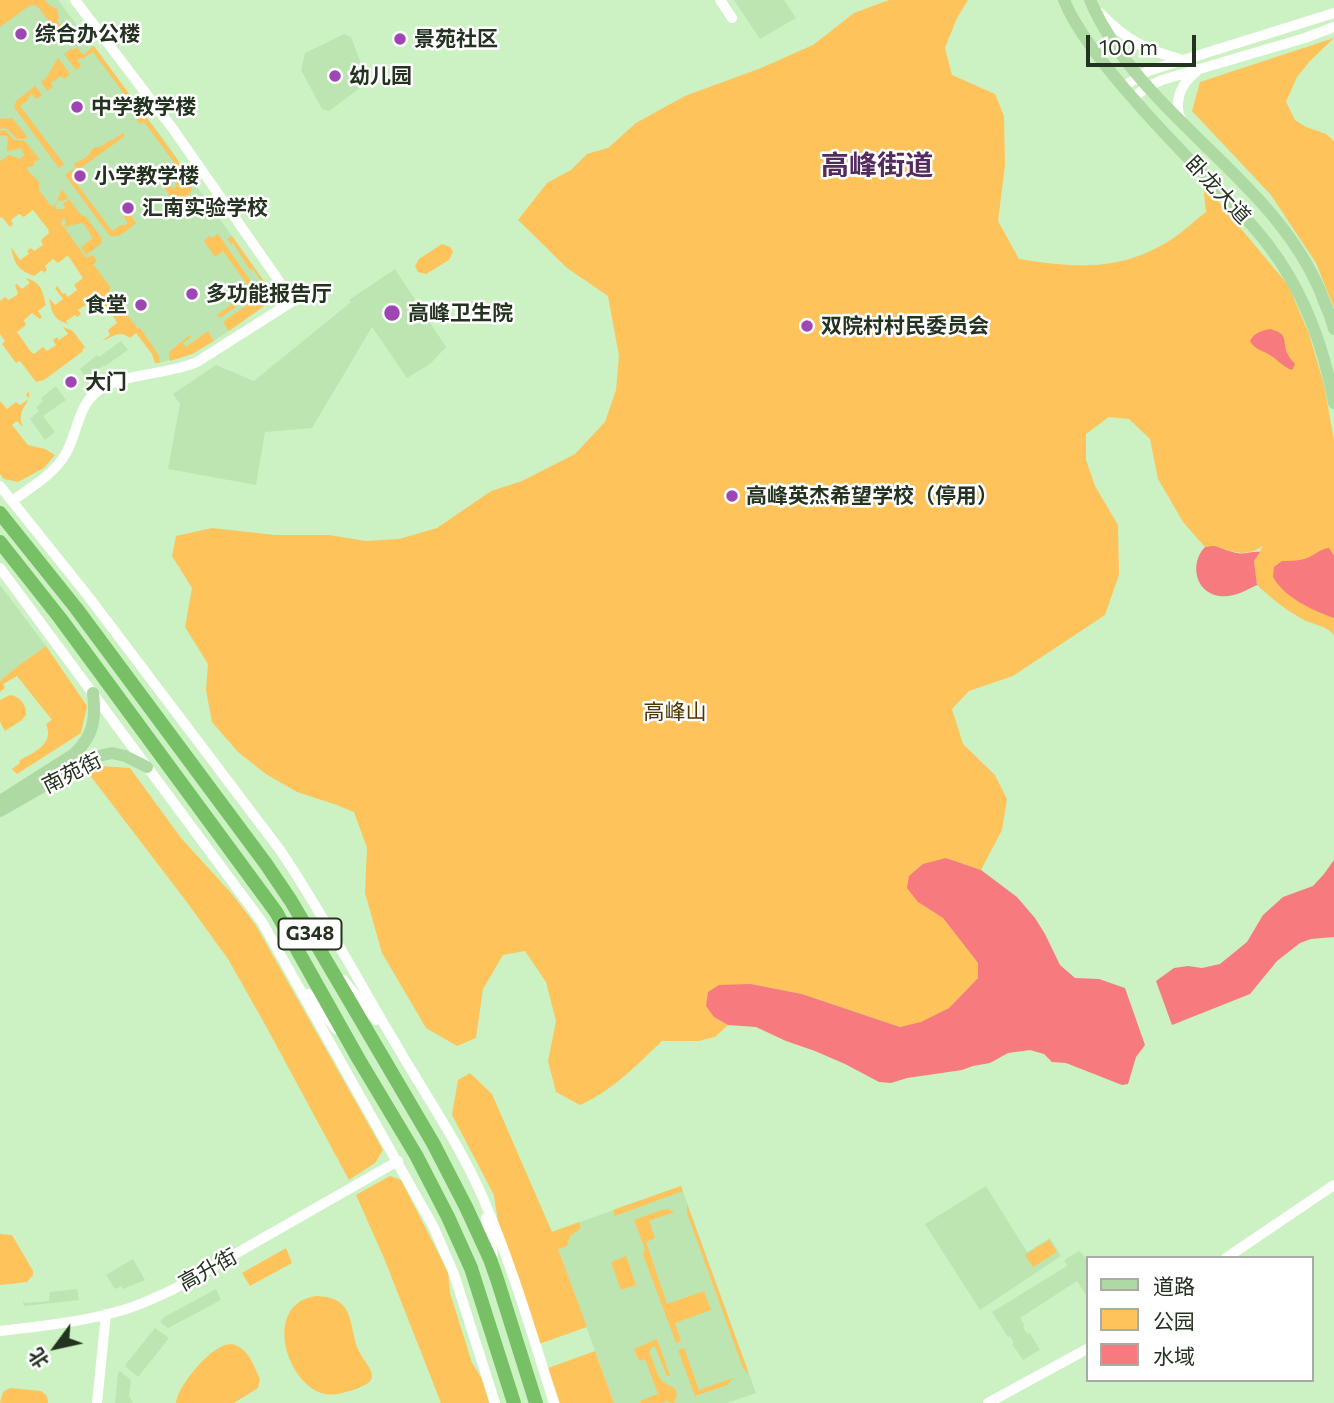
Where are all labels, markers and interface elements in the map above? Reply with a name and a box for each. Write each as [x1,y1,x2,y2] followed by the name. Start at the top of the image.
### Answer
[35,21,140,47] place label: 综合办公楼
[1089,21,1199,65] scale bar
[13,26,29,42] marker: 综合办公楼
[414,26,498,52] place label: 景苑社区
[392,31,408,47] marker: 景苑社区
[1099,34,1158,59] text: 100 m
[349,63,412,89] place label: 幼儿园
[327,68,343,84] marker: 幼儿园
[91,94,196,120] place label: 中学教学楼
[69,99,85,115] marker: 中学教学楼
[821,149,933,183] district label: 高峰街道
[1180,151,1256,229] street label: 卧龙大道
[94,163,199,189] place label: 小学教学楼
[72,168,88,184] marker: 小学教学楼
[142,195,268,221] place label: 汇南实验学校
[120,200,136,216] marker: 汇南实验学校
[206,281,332,307] place label: 多功能报告厅
[184,286,200,302] marker: 多功能报告厅
[85,292,127,318] place label: 食堂
[133,297,149,313] marker: 食堂
[408,300,513,326] place label: 高峰卫生院
[382,303,402,323] marker: 高峰卫生院
[821,313,989,339] place label: 双院村村民委员会
[799,318,815,334] marker: 双院村村民委员会
[85,369,127,395] place label: 大门
[63,374,79,390] marker: 大门
[746,483,998,509] place label: 高峰英杰希望学校（停用）
[724,488,740,504] marker: 高峰英杰希望学校（停用）
[644,699,706,725] park label: 高峰山
[38,747,106,799] street label: 南苑街
[278,918,342,950] road number: G348
[174,1244,242,1296] street label: 高升街
[1086,1256,1313,1382] legend
[1153,1273,1195,1298] text: 道路
[1153,1308,1195,1333] text: 公园
[21,1312,91,1382] north arrow
[1153,1343,1195,1368] text: 水域
[23,1344,53,1373] text: 北

